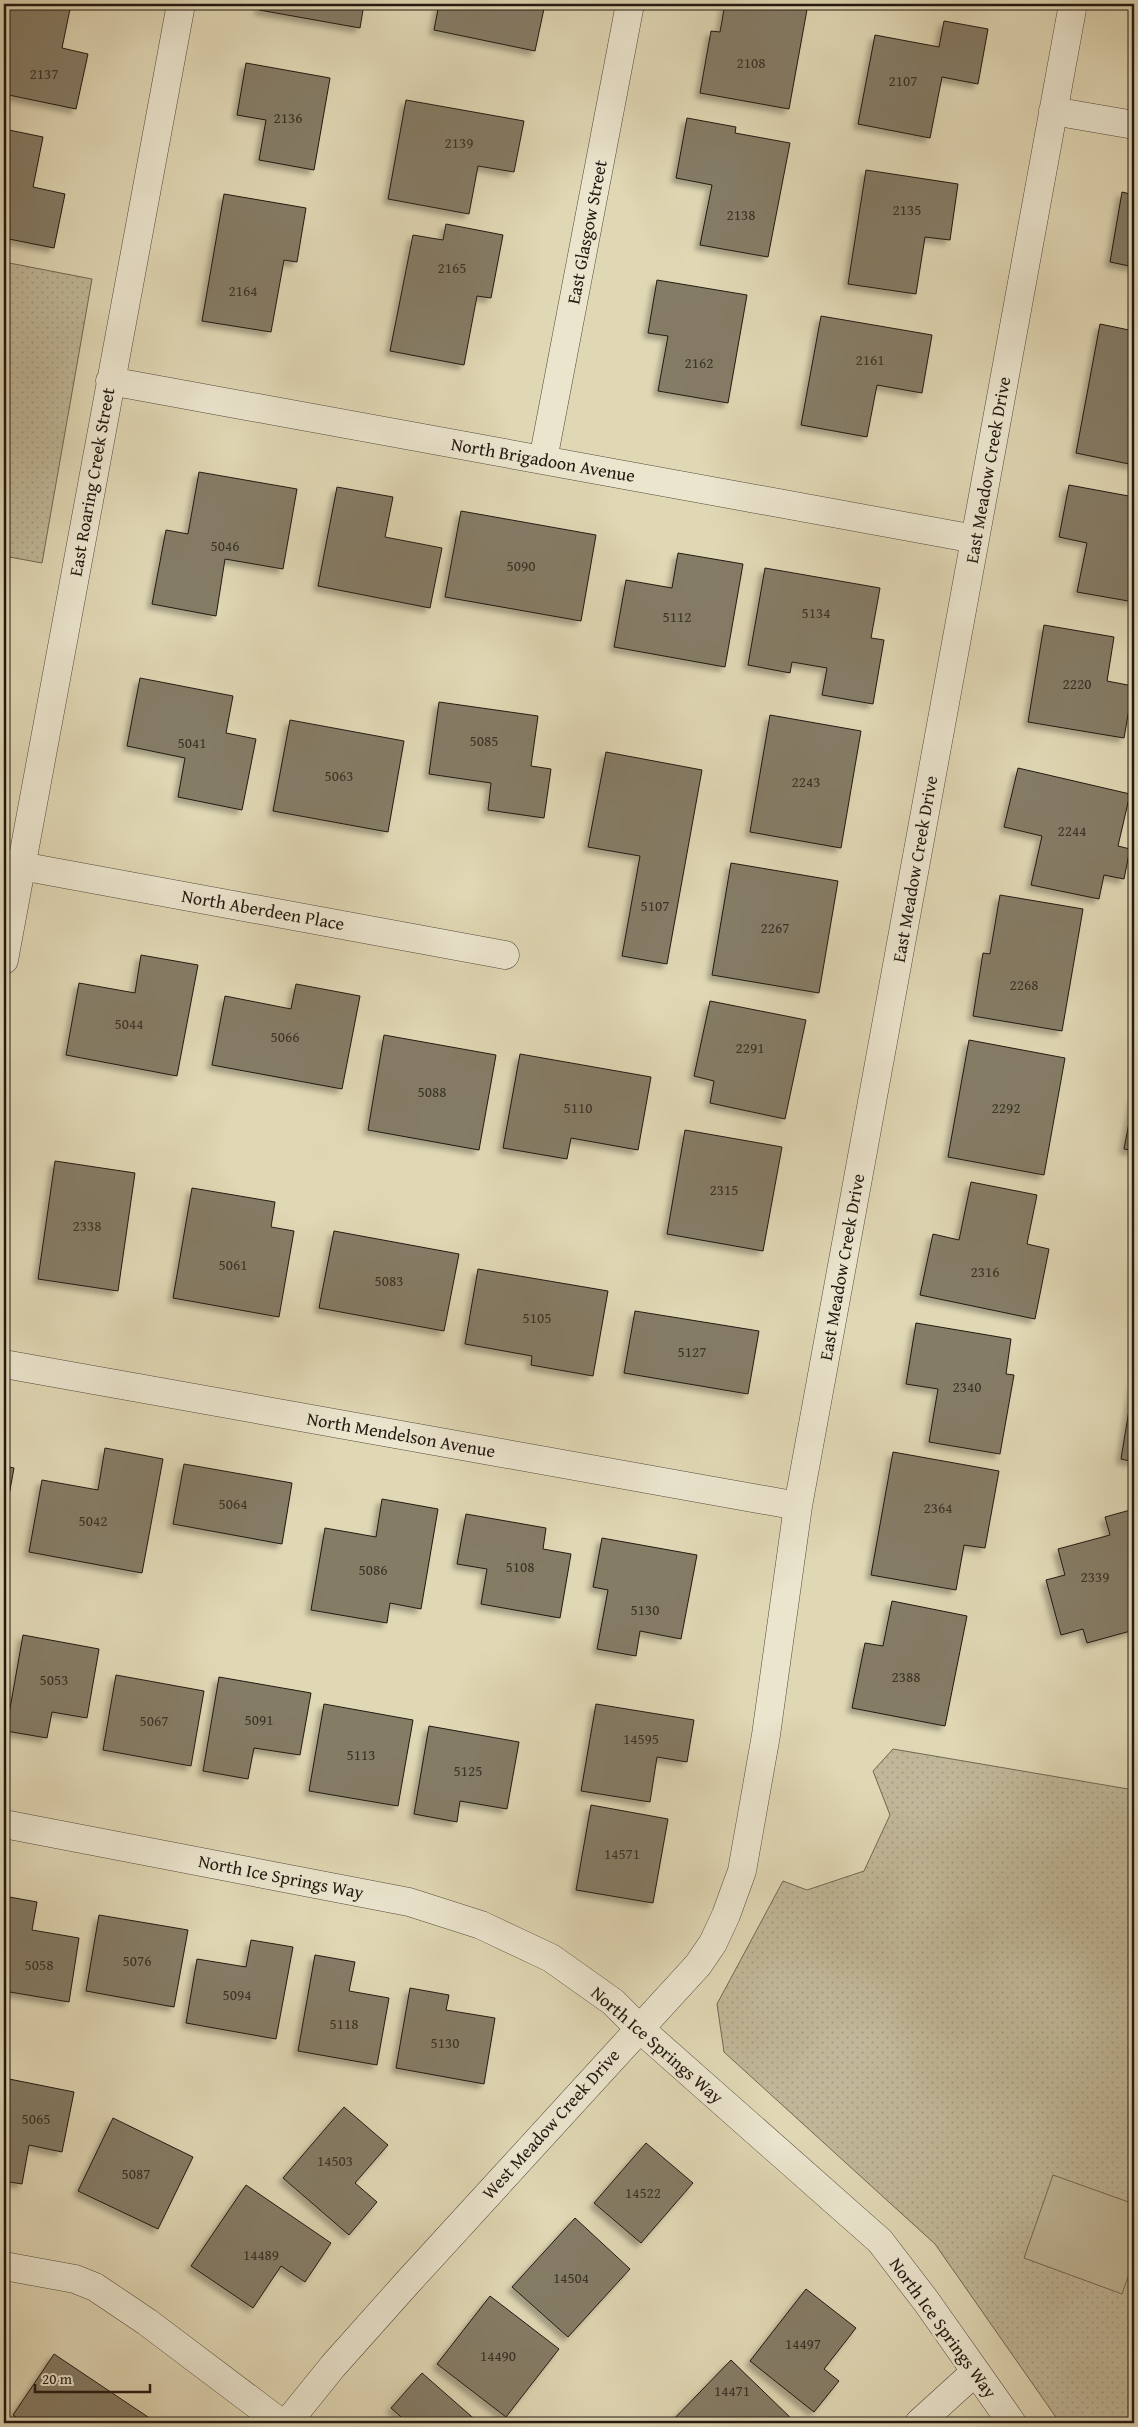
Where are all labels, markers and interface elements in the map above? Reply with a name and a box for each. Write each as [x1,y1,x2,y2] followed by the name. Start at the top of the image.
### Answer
[737,52,765,73] house number: 2108
[30,63,58,84] house number: 2137
[889,70,917,91] house number: 2107
[274,107,302,128] house number: 2136
[445,132,473,153] house number: 2139
[559,157,614,306] street label: East Glasgow Street
[893,199,921,220] house number: 2135
[727,204,755,225] house number: 2138
[438,257,466,278] house number: 2165
[229,280,257,301] house number: 2164
[856,349,884,370] house number: 2161
[685,352,713,373] house number: 2162
[958,374,1017,566] street label: East Meadow Creek Drive
[62,385,122,578] street label: East Roaring Creek Street
[449,430,637,489] street label: North Brigadoon Avenue
[211,535,239,556] house number: 5046
[507,555,535,576] house number: 5090
[802,602,830,623] house number: 5134
[663,606,691,627] house number: 5112
[1063,673,1091,694] house number: 2220
[470,730,498,751] house number: 5085
[178,732,206,753] house number: 5041
[325,765,353,786] house number: 5063
[792,771,820,792] house number: 2243
[885,773,944,965] street label: East Meadow Creek Drive
[1058,820,1086,841] house number: 2244
[180,882,347,937] street label: North Aberdeen Place
[641,895,669,916] house number: 5107
[761,917,789,938] house number: 2267
[1010,974,1038,995] house number: 2268
[115,1013,143,1034] house number: 5044
[271,1026,299,1047] house number: 5066
[736,1037,764,1058] house number: 2291
[418,1081,446,1102] house number: 5088
[564,1097,592,1118] house number: 5110
[992,1097,1020,1118] house number: 2292
[812,1171,871,1363] street label: East Meadow Creek Drive
[710,1179,738,1200] house number: 2315
[73,1215,101,1236] house number: 2338
[219,1254,247,1275] house number: 5061
[971,1261,999,1282] house number: 2316
[375,1270,403,1291] house number: 5083
[523,1307,551,1328] house number: 5105
[678,1341,706,1362] house number: 5127
[953,1376,981,1397] house number: 2340
[305,1405,497,1464] street label: North Mendelson Avenue
[219,1493,247,1514] house number: 5064
[924,1497,952,1518] house number: 2364
[79,1510,107,1531] house number: 5042
[506,1556,534,1577] house number: 5108
[359,1559,387,1580] house number: 5086
[1081,1566,1109,1587] house number: 2339
[631,1599,659,1620] house number: 5130
[892,1666,920,1687] house number: 2388
[40,1669,68,1690] house number: 5053
[245,1709,273,1730] house number: 5091
[140,1710,168,1731] house number: 5067
[623,1728,659,1749] house number: 14595
[347,1744,375,1765] house number: 5113
[454,1760,482,1781] house number: 5125
[604,1843,640,1864] house number: 14571
[196,1847,366,1906] street label: North Ice Springs Way
[123,1950,151,1971] house number: 5076
[25,1954,53,1975] house number: 5058
[585,1979,730,2110] street label: North Ice Springs Way
[223,1984,251,2005] house number: 5094
[330,2013,358,2034] house number: 5118
[431,2032,459,2053] house number: 5130
[475,2042,626,2205] street label: West Meadow Creek Drive
[22,2108,50,2129] house number: 5065
[317,2150,353,2171] house number: 14503
[122,2163,150,2184] house number: 5087
[625,2182,661,2203] house number: 14522
[243,2244,279,2265] house number: 14489
[883,2252,1004,2404] street label: North Ice Springs Way
[553,2267,589,2288] house number: 14504
[785,2333,821,2354] house number: 14497
[480,2345,516,2366] house number: 14490
[35,2362,150,2394] scale bar
[42,2368,73,2389] text: 20 m
[714,2380,750,2401] house number: 14471

